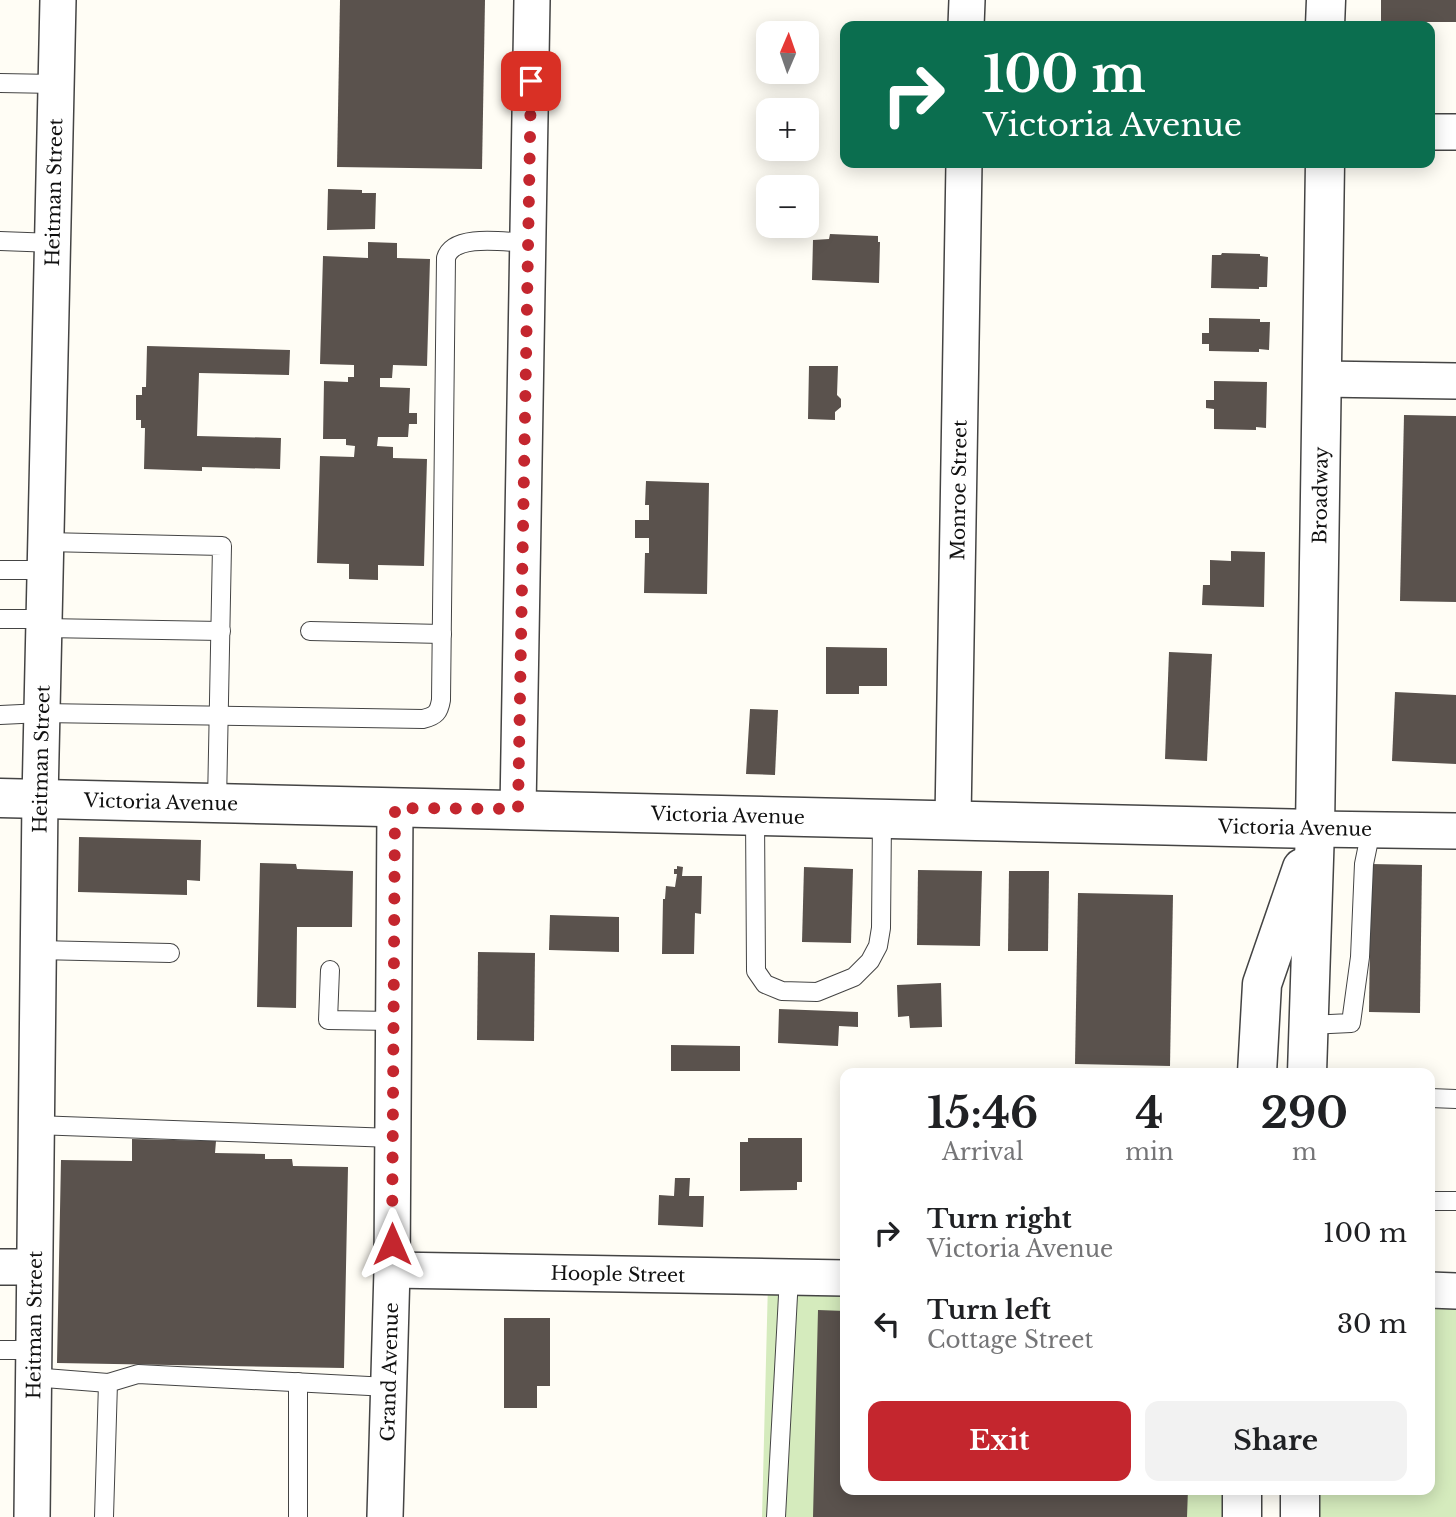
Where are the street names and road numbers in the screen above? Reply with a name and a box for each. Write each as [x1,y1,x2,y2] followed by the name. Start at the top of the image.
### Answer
[41,117,67,267] street label: Heitman Street
[946,419,971,561] street label: Monroe Street
[1308,446,1332,544] street label: Broadway
[28,684,54,833] street label: Heitman Street
[83,788,238,815] street label: Victoria Avenue
[650,802,805,828] street label: Victoria Avenue
[1217,815,1372,841] street label: Victoria Avenue
[22,1250,46,1399] street label: Heitman Street
[550,1261,686,1287] street label: Hoople Street
[376,1302,403,1442] street label: Grand Avenue

